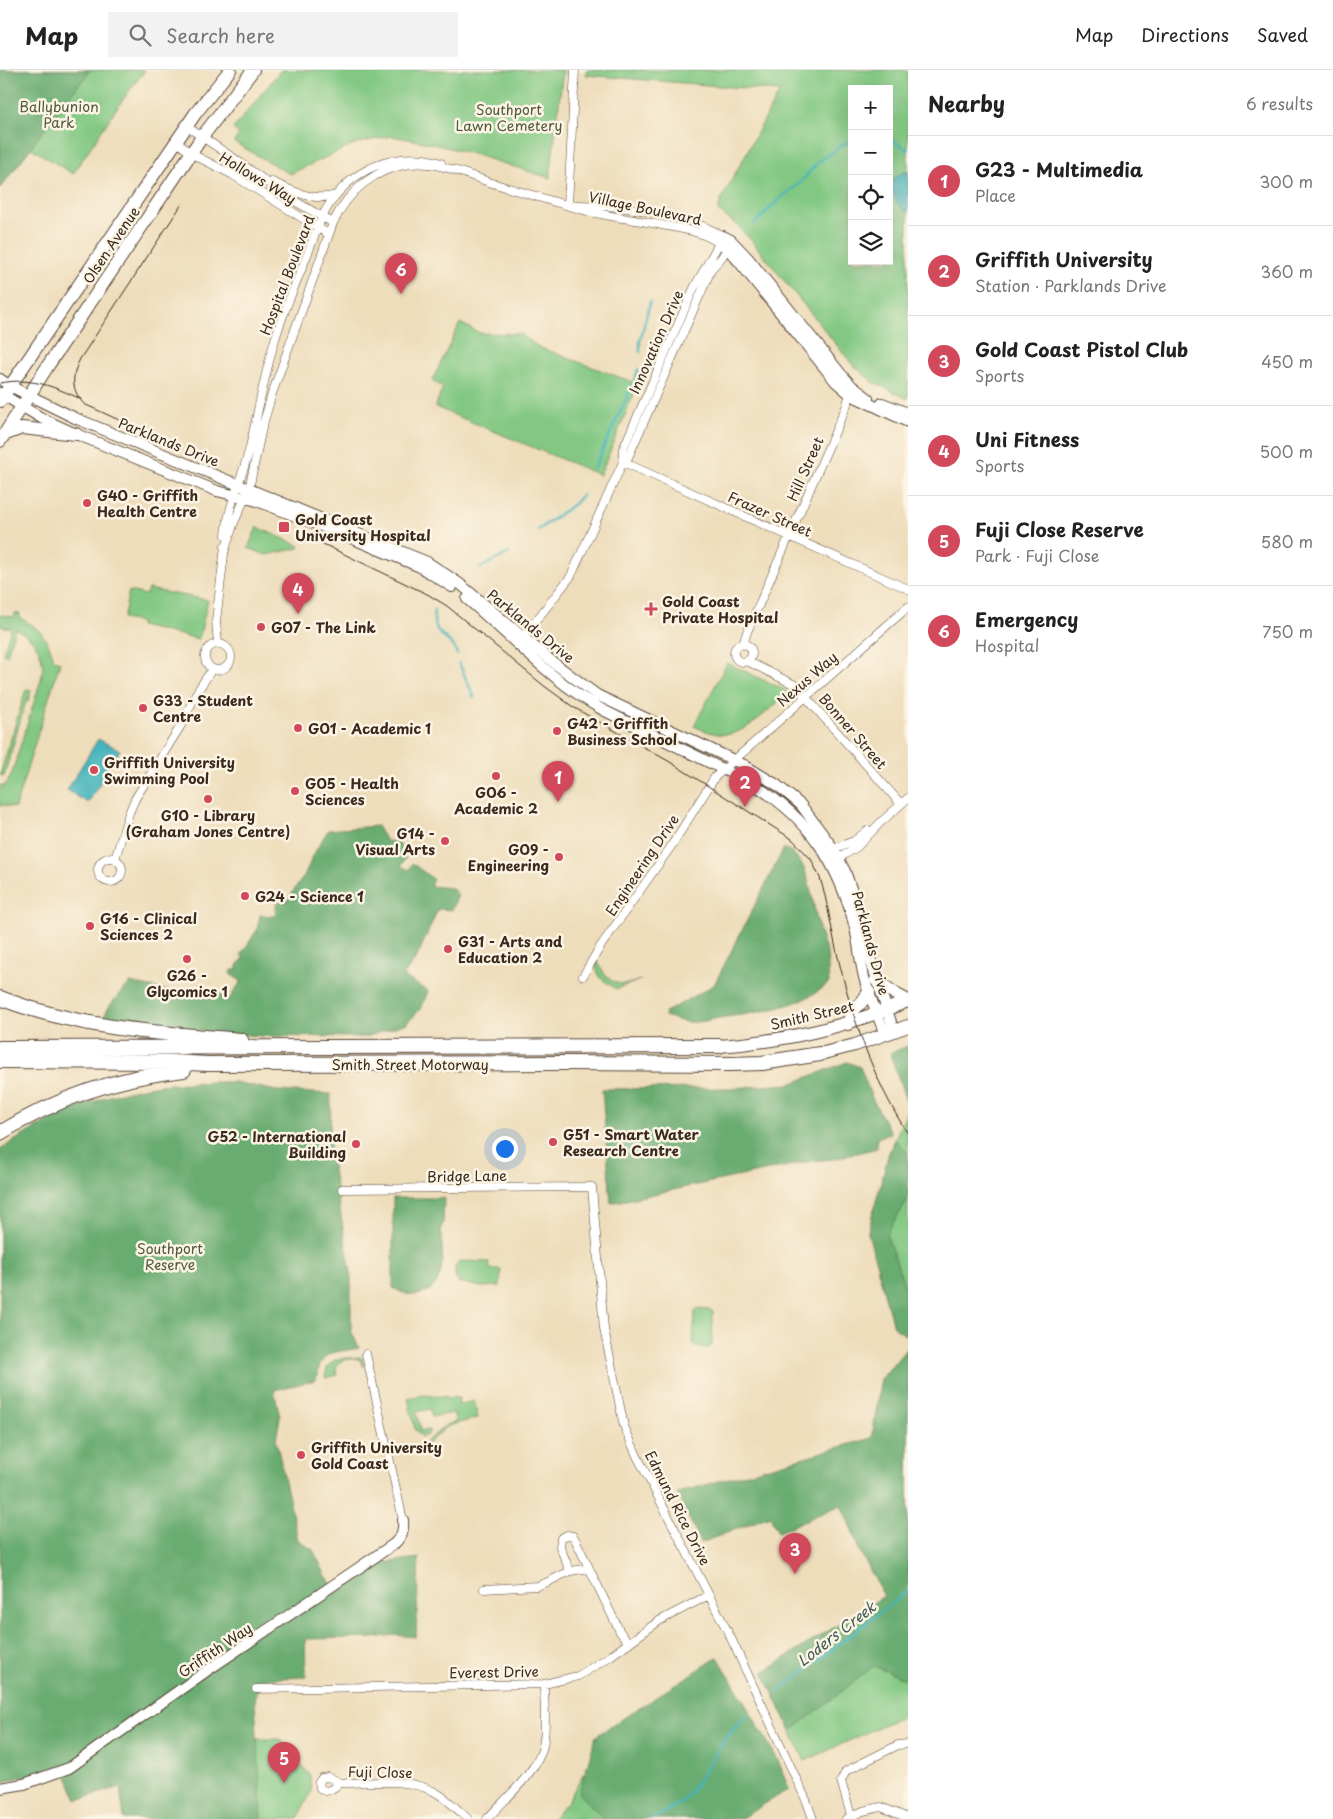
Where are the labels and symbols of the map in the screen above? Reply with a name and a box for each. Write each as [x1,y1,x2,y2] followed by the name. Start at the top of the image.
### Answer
[19,96,99,133] park label: Ballybunion Park
[456,99,562,136] park label: Southport Lawn Cemetery
[216,147,300,209] street label: Hollows Way
[587,186,704,230] street label: Village Boulevard
[77,202,145,288] street label: Olsen Avenue
[254,211,320,338] street label: Hospital Boulevard
[385,253,417,294] pin: 6
[624,287,688,397] street label: Innovation Drive
[115,412,223,472] street label: Parklands Drive
[781,433,829,505] street label: Hill Street
[97,485,198,522] place label: G40 - Griffith Health Centre
[725,486,815,542] street label: Frazer Street
[81,497,93,509] marker: G40 - Griffith Health Centre
[295,509,430,546] place label: Gold Coast University Hospital
[277,520,291,534] marker: Gold Coast University Hospital
[282,573,314,614] pin: 4
[483,584,580,668] street label: Parklands Drive
[662,591,778,628] place label: Gold Coast Private Hospital
[644,602,658,616] marker: Gold Coast Private Hospital
[271,617,376,638] place label: G07 - The Link
[255,621,267,633] marker: G07 - The Link
[772,647,842,711] street label: Nexus Way
[814,689,892,774] street label: Bonner Street
[153,690,253,727] place label: G33 - Student Centre
[137,702,149,714] marker: G33 - Student Centre
[567,713,677,750] place label: G42 - Griffith Business School
[308,718,431,739] place label: G01 - Academic 1
[292,722,304,734] marker: G01 - Academic 1
[551,725,563,737] marker: G42 - Griffith Business School
[104,752,235,789] place label: Griffith University Swimming Pool
[542,761,574,802] pin: 1
[88,764,100,776] marker: Griffith University Swimming Pool
[729,766,761,807] pin: 2
[490,770,502,782] marker: G06 - Academic 2
[305,773,399,810] place label: G05 - Health Sciences
[453,782,538,819] place label: G06 - Academic 2
[289,785,301,797] marker: G05 - Health Sciences
[202,793,214,805] marker: G10 - Library (Graham Jones Centre)
[126,805,290,842] place label: G10 - Library (Graham Jones Centre)
[600,810,684,920] street label: Engineering Drive
[356,823,435,860] place label: G14 - Visual Arts
[439,835,451,847] marker: G14 - Visual Arts
[468,839,549,876] place label: G09 - Engineering
[553,851,565,863] marker: G09 - Engineering
[255,886,364,907] place label: G24 - Science 1
[847,889,895,998] street label: Parklands Drive
[239,890,251,902] marker: G24 - Science 1
[100,908,197,945] place label: G16 - Clinical Sciences 2
[84,920,96,932] marker: G16 - Clinical Sciences 2
[458,931,563,968] place label: G31 - Arts and Education 2
[442,943,454,955] marker: G31 - Arts and Education 2
[181,953,193,965] marker: G26 - Glycomics 1
[146,965,228,1002] place label: G26 - Glycomics 1
[768,995,856,1035] street label: Smith Street
[331,1054,489,1075] street label: Smith Street Motorway
[563,1124,700,1161] place label: G51 - Smart Water Research Centre
[208,1126,346,1163] place label: G52 - International Building
[492,1136,518,1162] your location
[547,1136,559,1148] marker: G51 - Smart Water Research Centre
[350,1138,362,1150] marker: G52 - International Building
[427,1165,507,1187] street label: Bridge Lane
[137,1238,203,1275] park label: Southport Reserve
[311,1437,442,1474] place label: Griffith University Gold Coast
[640,1447,716,1569] street label: Edmund Rice Drive
[295,1449,307,1461] marker: Griffith University Gold Coast
[779,1533,811,1574] pin: 3
[792,1594,881,1671] water label: Loders Creek
[174,1618,256,1682] street label: Griffith Way
[449,1661,539,1683] street label: Everest Drive
[268,1742,300,1783] pin: 5
[348,1761,412,1783] street label: Fuji Close

